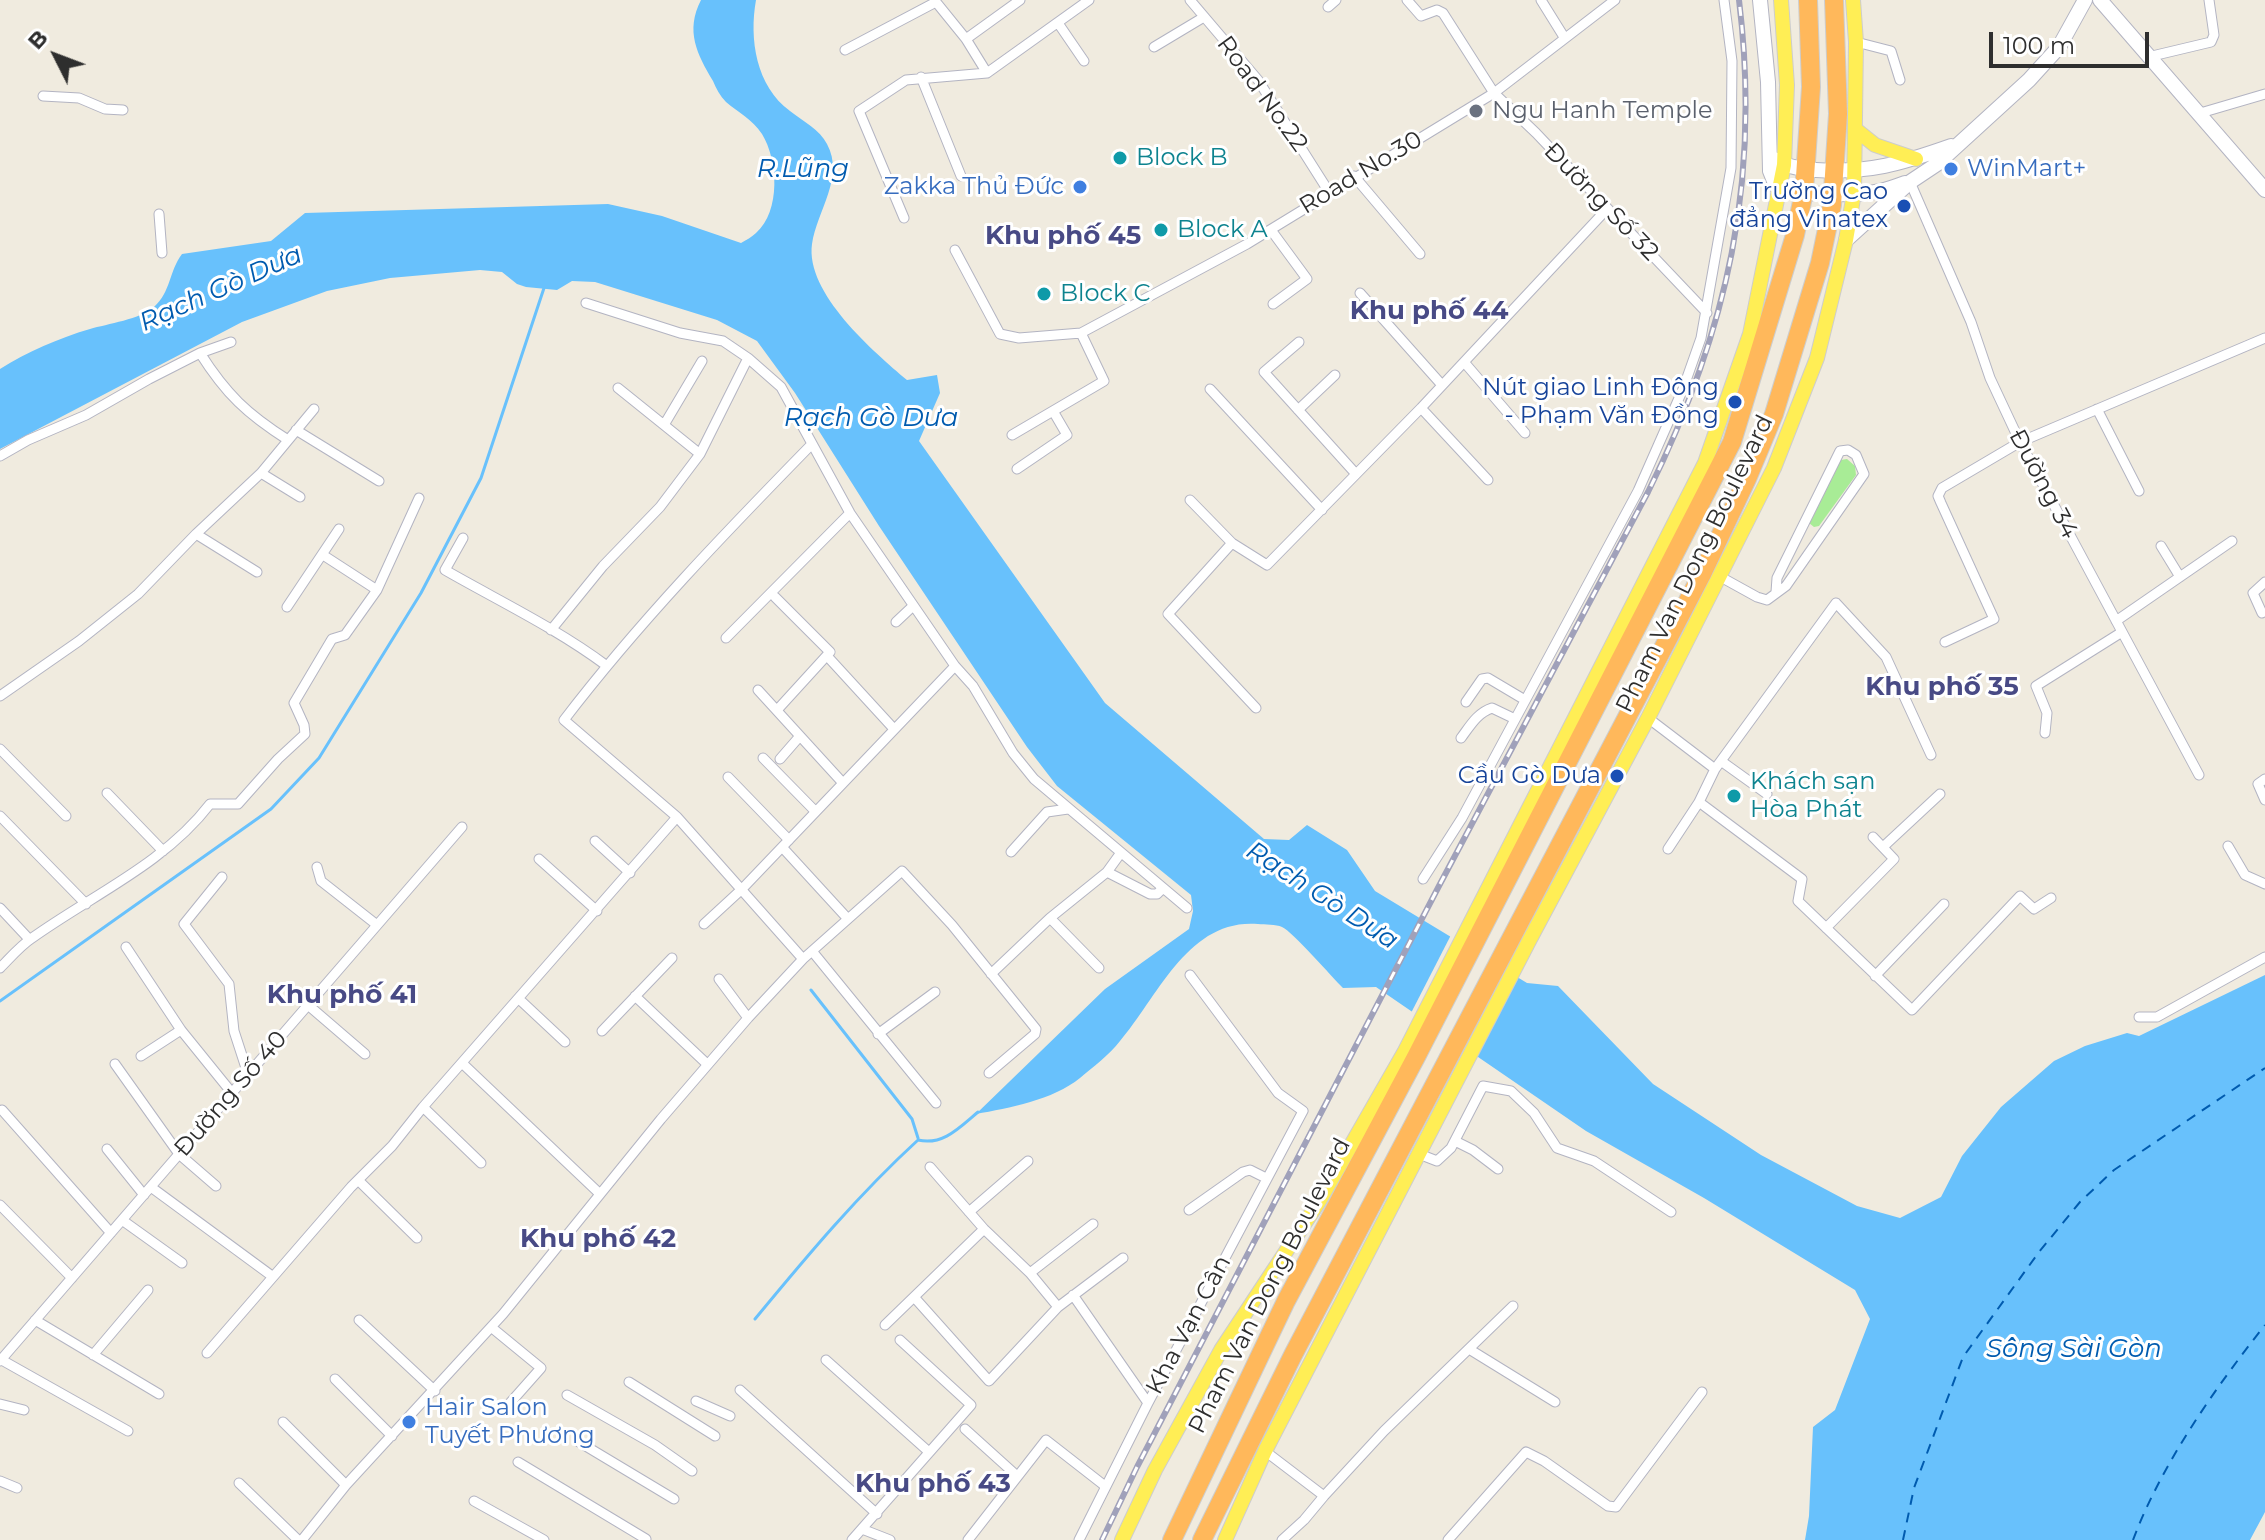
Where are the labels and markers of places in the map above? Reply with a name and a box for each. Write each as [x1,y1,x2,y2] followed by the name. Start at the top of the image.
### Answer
[1492,97,1712,125] place label: Ngu Hanh Temple
[1467,102,1485,120] marker: Ngu Hanh Temple
[1136,144,1228,172] place label: Block B
[1111,149,1129,167] marker: Block B
[1967,155,2086,183] place label: WinMart+
[1942,160,1960,178] marker: WinMart+
[884,173,1064,201] place label: Zakka Thủ Đức
[1071,178,1089,196] marker: Zakka Thủ Đức
[1729,178,1888,234] place label: Trường Cao đẳng Vinatex
[1895,197,1913,215] marker: Trường Cao đẳng Vinatex
[1177,216,1268,244] place label: Block A
[1152,221,1170,239] marker: Block A
[1060,280,1151,308] place label: Block C
[1035,285,1053,303] marker: Block C
[1482,374,1719,430] place label: Nút giao Linh Đông - Phạm Văn Đồng
[1726,393,1744,411] marker: Nút giao Linh Đông - Phạm Văn Đồng
[1458,762,1601,790] place label: Cầu Gò Dưa
[1608,767,1626,785] marker: Cầu Gò Dưa
[1750,768,1875,824] place label: Khách sạn Hòa Phát
[1725,787,1743,805] marker: Khách sạn Hòa Phát
[425,1394,595,1450] place label: Hair Salon Tuyết Phương
[400,1413,418,1431] marker: Hair Salon Tuyết Phương

